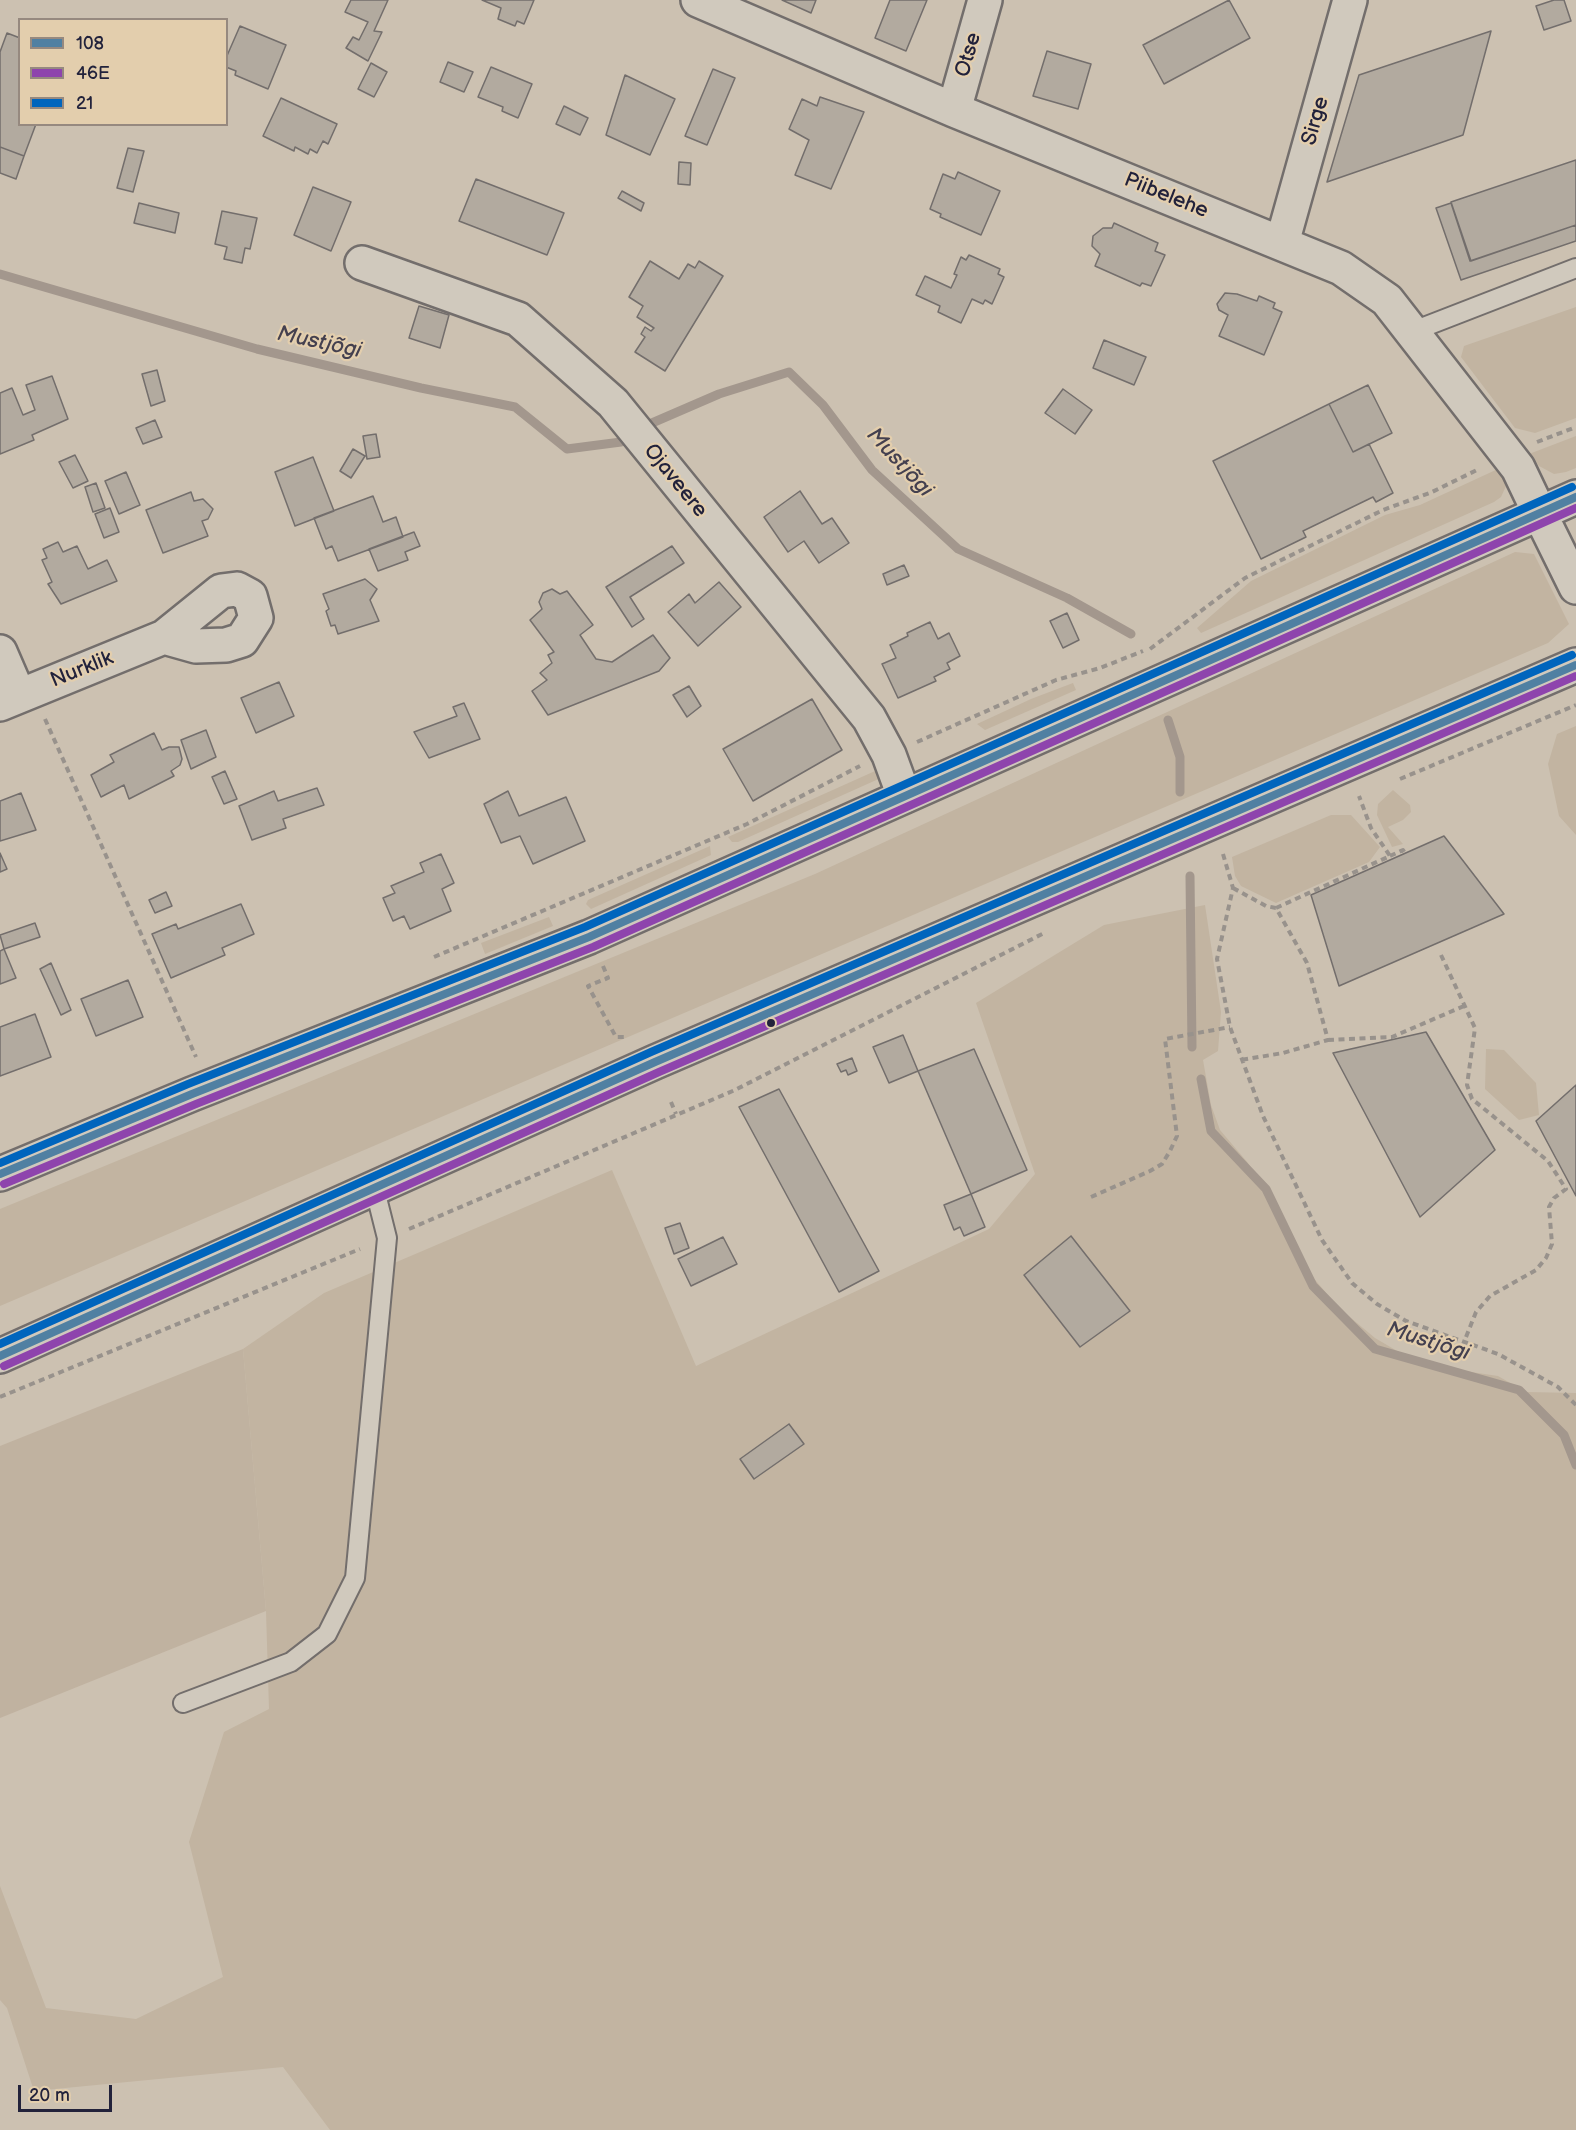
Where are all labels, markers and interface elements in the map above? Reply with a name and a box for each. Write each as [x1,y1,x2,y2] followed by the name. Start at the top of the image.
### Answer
[18,18,228,126] legend
[951,30,987,80] street label: Otse
[76,33,104,54] text: 108
[76,63,110,84] text: 46E
[76,93,93,114] text: 21
[1297,94,1335,148] street label: Sirge
[1120,168,1212,224] street label: Piibelehe
[275,321,363,365] water label: Mustjõgi
[860,423,938,503] water label: Mustjõgi
[638,439,712,523] street label: Ojaveere
[47,646,117,694] street label: Nurklik
[765,1017,777,1029] unlabelled marker
[1383,1317,1473,1367] water label: Mustjõgi
[21,2073,116,2111] scale bar
[29,2085,70,2106] text: 20 m

